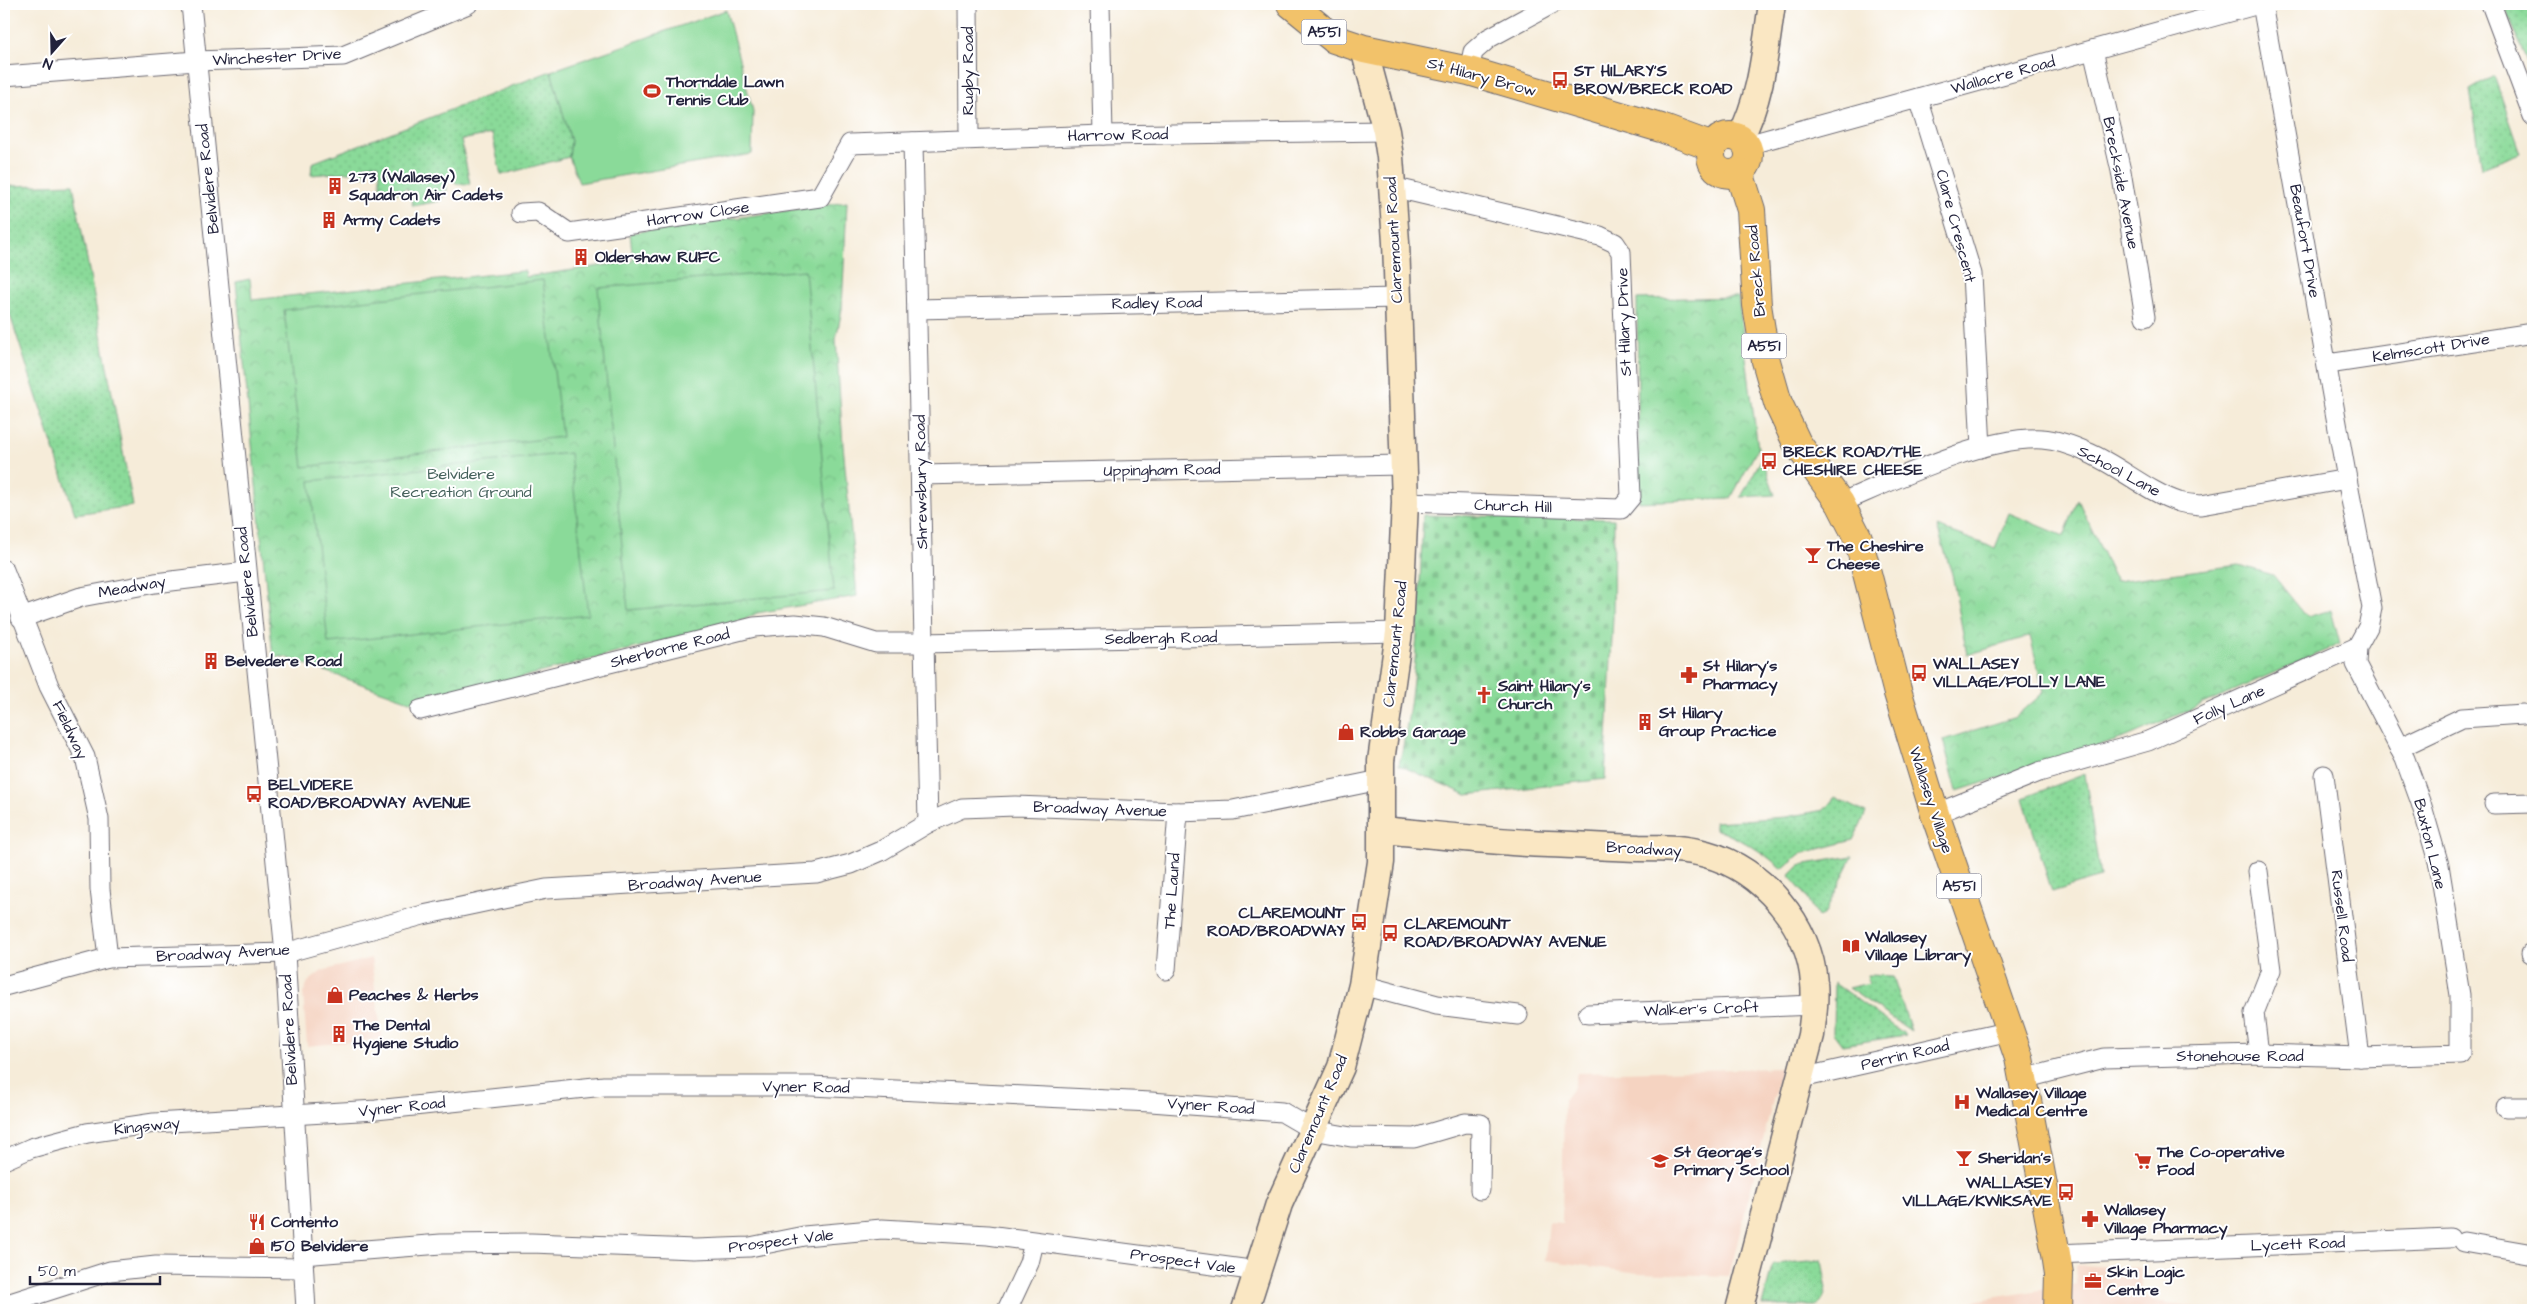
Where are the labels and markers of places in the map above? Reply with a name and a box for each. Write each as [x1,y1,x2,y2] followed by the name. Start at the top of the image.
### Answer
[1573,60,1733,100] place label: ST HILARY'S BROW/BRECK ROAD
[1550,70,1570,90] bus stop icon: ST HILARY'S BROW/BRECK ROAD
[665,71,784,111] place label: Thorndale Lawn Tennis Club
[642,81,662,101] sports icon: Thorndale Lawn Tennis Club
[348,166,503,206] place label: 273 (Wallasey) Squadron Air Cadets
[325,176,345,196] building icon: 273 (Wallasey) Squadron Air Cadets
[343,209,441,232] place label: Army Cadets
[319,210,339,230] building icon: Army Cadets
[595,246,721,268] place label: Oldershaw RUFC
[571,247,591,267] building icon: Oldershaw RUFC
[1783,441,1923,481] place label: BRECK ROAD/THE CHESHIRE CHEESE
[1759,451,1779,471] bus stop icon: BRECK ROAD/THE CHESHIRE CHEESE
[1826,535,1924,575] place label: The Cheshire Cheese
[1803,545,1823,565] bar icon: The Cheshire Cheese
[225,650,343,672] place label: Belvedere Road
[201,651,221,671] building icon: Belvedere Road
[1932,653,2106,693] place label: WALLASEY VILLAGE/FOLLY LANE
[1702,655,1778,696] place label: St Hilary's Pharmacy
[1909,663,1929,683] bus stop icon: WALLASEY VILLAGE/FOLLY LANE
[1679,665,1699,685] pharmacy icon: St Hilary's Pharmacy
[1497,675,1591,715] place label: Saint Hilary's Church
[1474,685,1494,705] church icon: Saint Hilary's Church
[1658,702,1777,742] place label: St Hilary Group Practice
[1635,712,1655,732] building icon: St Hilary Group Practice
[1360,721,1466,745] place label: Robbs Garage
[1336,722,1356,742] shop icon: Robbs Garage
[268,774,471,814] place label: BELVIDERE ROAD/BROADWAY AVENUE
[244,784,264,804] bus stop icon: BELVIDERE ROAD/BROADWAY AVENUE
[1207,902,1346,942] place label: CLAREMOUNT ROAD/BROADWAY
[1349,912,1369,932] bus stop icon: CLAREMOUNT ROAD/BROADWAY
[1404,913,1607,953] place label: CLAREMOUNT ROAD/BROADWAY AVENUE
[1380,923,1400,943] bus stop icon: CLAREMOUNT ROAD/BROADWAY AVENUE
[1864,926,1971,968] place label: Wallasey Village Library
[1841,936,1861,956] library icon: Wallasey Village Library
[349,984,478,1006] place label: Peaches & Herbs
[325,985,345,1005] shop icon: Peaches & Herbs
[352,1014,459,1056] place label: The Dental Hygiene Studio
[329,1024,349,1044] building icon: The Dental Hygiene Studio
[1975,1082,2088,1122] place label: Wallasey Village Medical Centre
[1952,1092,1972,1112] hospital icon: Wallasey Village Medical Centre
[1673,1141,1789,1182] place label: St George's Primary School
[2156,1141,2285,1181] place label: The Co-operative Food
[1977,1147,2051,1169] place label: Sheridan's
[1954,1148,1974,1168] bar icon: Sheridan's
[1650,1151,1670,1171] school or university icon: St George's Primary School
[2133,1151,2153,1171] supermarket icon: The Co-operative Food
[1901,1172,2053,1212] place label: WALLASEY VILLAGE/KWIKSAVE
[2056,1182,2076,1202] bus stop icon: WALLASEY VILLAGE/KWIKSAVE
[2103,1199,2228,1241] place label: Wallasey Village Pharmacy
[2080,1209,2100,1229] pharmacy icon: Wallasey Village Pharmacy
[271,1211,339,1233] place label: Contento
[247,1212,267,1232] restaurant icon: Contento
[271,1235,369,1257] place label: 150 Belvidere
[247,1236,267,1256] shop icon: 150 Belvidere
[2106,1261,2186,1301] place label: Skin Logic Centre
[2083,1271,2103,1291] office icon: Skin Logic Centre

